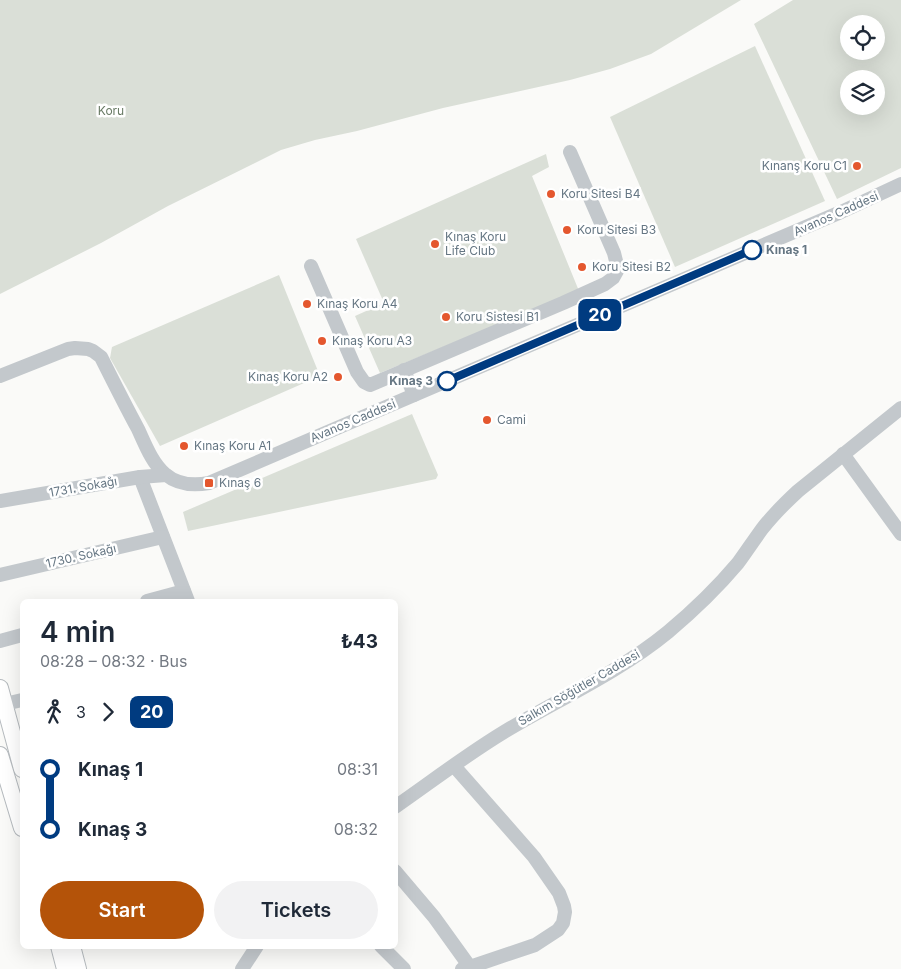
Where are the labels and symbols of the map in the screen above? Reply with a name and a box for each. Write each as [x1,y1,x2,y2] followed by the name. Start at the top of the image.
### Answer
[98,103,124,118] park label: Koru
[762,158,847,173] place label: Kınanş Koru C1
[851,160,863,172] marker: Kınanş Koru C1
[561,186,641,201] place label: Koru Sitesi B4
[545,188,557,200] marker: Koru Sitesi B4
[791,188,881,239] street label: Avanos Caddesi
[577,222,656,237] place label: Koru Sitesi B3
[561,224,573,236] marker: Koru Sitesi B3
[445,229,506,258] place label: Kınaş Koru Life Club
[429,238,441,250] marker: Kınaş Koru Life Club
[742,240,762,260] marker: Kınaş 1
[766,242,807,257] place label: Kınaş 1
[592,259,671,274] place label: Koru Sitesi B2
[576,261,588,273] marker: Koru Sitesi B2
[317,296,398,311] place label: Kınaş Koru A4
[301,298,313,310] marker: Kınaş Koru A4
[578,299,622,331] line badge: 20
[456,309,539,324] place label: Koru Sistesi B1
[440,311,452,323] marker: Koru Sistesi B1
[332,333,412,348] place label: Kınaş Koru A3
[316,335,328,347] marker: Kınaş Koru A3
[248,369,328,384] place label: Kınaş Koru A2
[332,371,344,383] marker: Kınaş Koru A2
[437,371,457,391] marker: Kınaş 3
[389,373,433,388] place label: Kınaş 3
[308,396,398,445] street label: Avanos Caddesi
[497,412,526,427] place label: Cami
[481,414,493,426] marker: Cami
[194,438,271,453] place label: Kınaş Koru A1
[178,440,190,452] marker: Kınaş Koru A1
[48,473,118,500] street label: 1731. Sokağı
[219,475,261,490] place label: Kınaş 6
[203,477,215,489] marker: Kınaş 6
[44,540,117,571] street label: 1730. Sokağı
[515,646,642,729] street label: Salkım Söğütler Caddesi

